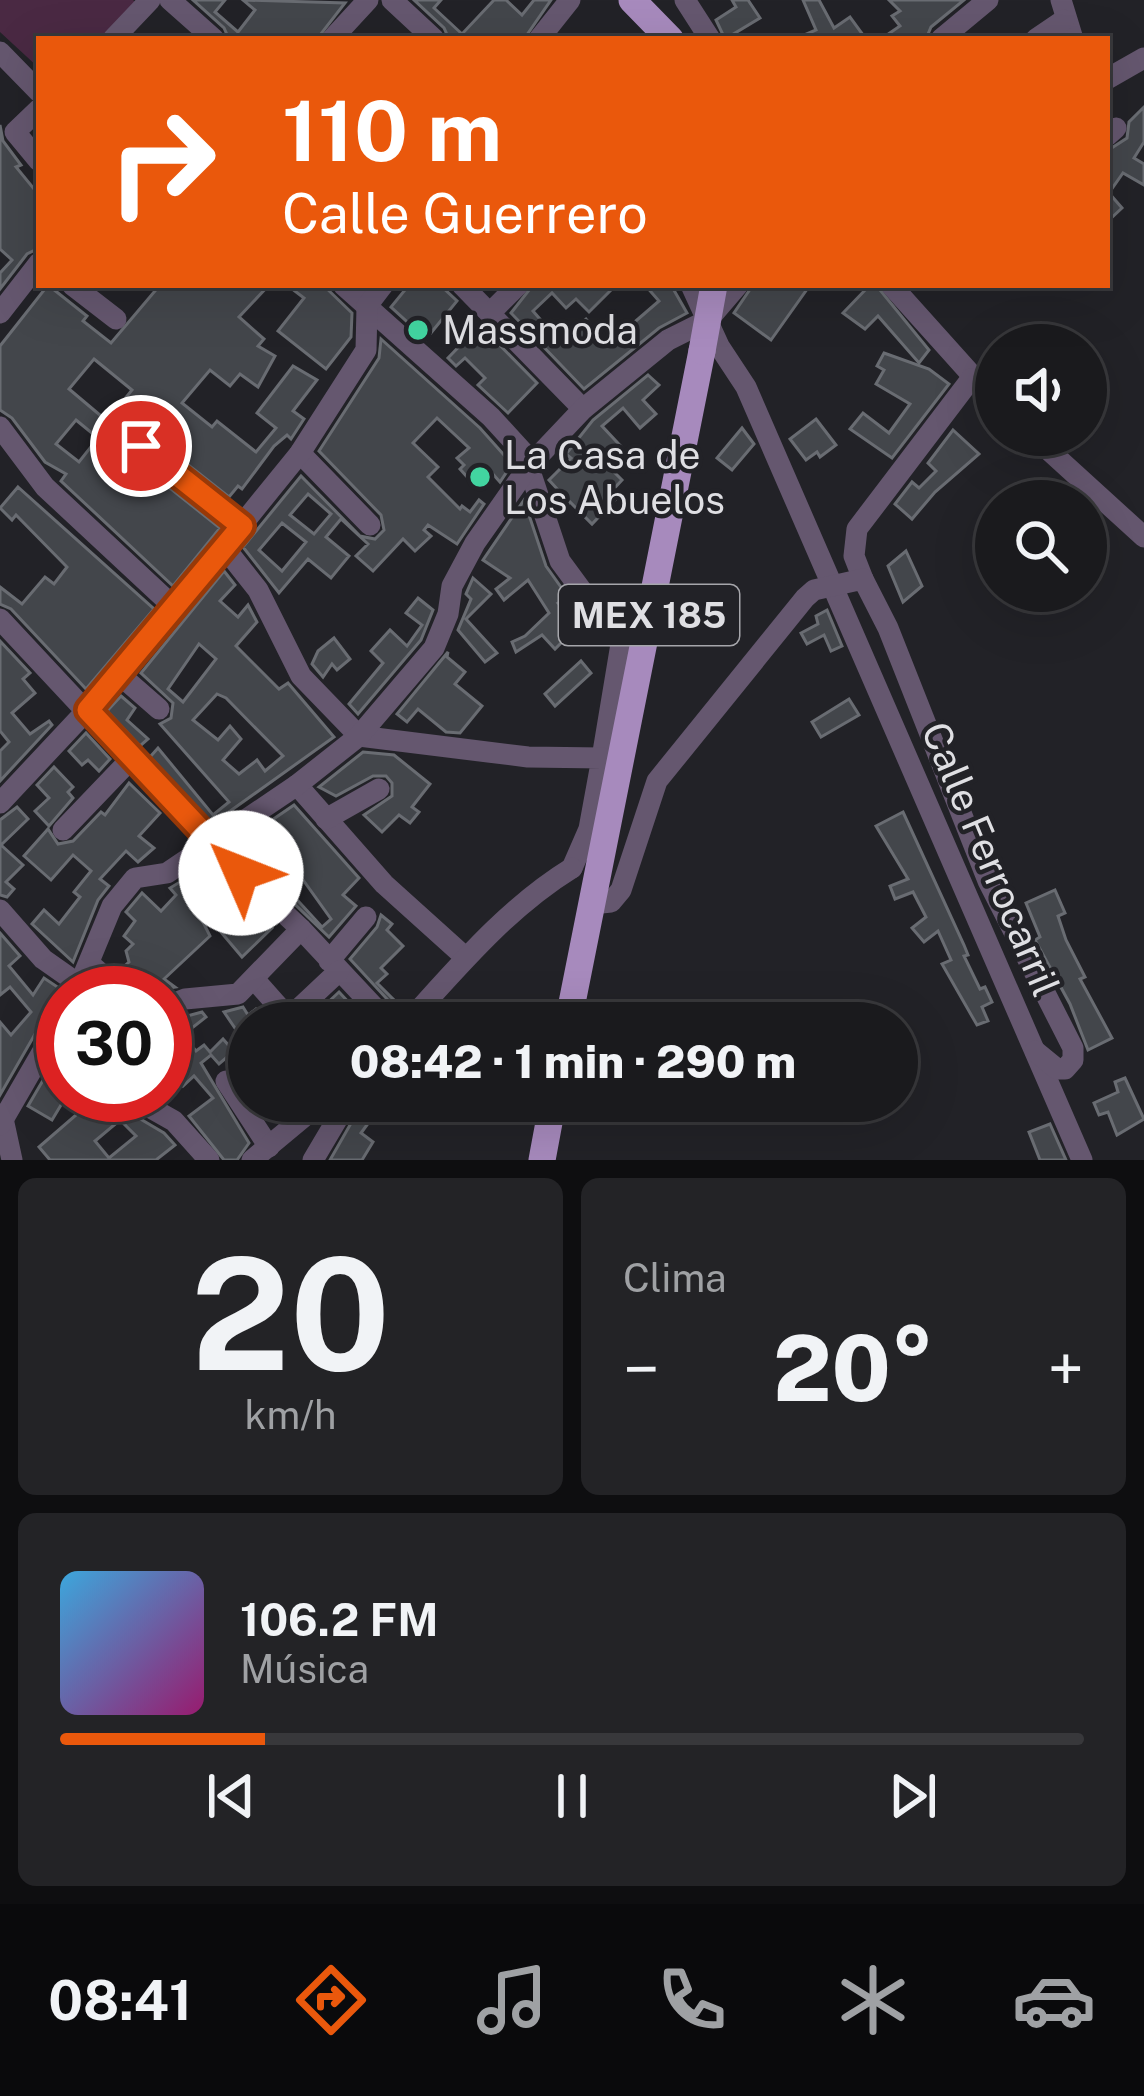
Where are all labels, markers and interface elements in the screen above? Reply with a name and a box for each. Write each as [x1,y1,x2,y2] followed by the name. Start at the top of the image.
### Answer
[282,81,502,180] text: 110 m
[84,84,240,240] icon: right
[282,182,648,245] text: Calle Guerrero
[442,307,638,353] place label: Massmoda
[405,317,431,343] marker: Massmoda
[975,324,1107,612] map controls
[975,324,1107,456] button: sound
[90,395,192,497] pin
[108,413,174,479] icon: arrive
[504,432,725,523] place label: La Casa de Los Abuelos
[467,464,493,490] marker: La Casa de Los Abuelos
[975,480,1107,612] button: search
[559,585,739,645] road number: MEX 185
[913,715,1069,1003] street label: Calle Ferrocarril
[178,810,304,936] position arrow
[36,966,192,1122] speed limit sign: 30
[350,1035,796,1088] text: 08:42 · 1 min · 290 m
[191,1222,390,1405] text: 20
[623,1255,727,1301] text: Clima
[773,1315,934,1421] text: 20°
[623,1330,660,1408] text: −
[1047,1330,1084,1408] text: +
[245,1392,336,1438] text: km/h
[240,1593,439,1646] text: 106.2 FM
[240,1646,369,1692] text: Música
[198,1763,264,1829] icon: previous
[539,1763,605,1829] icon: pause
[880,1763,946,1829] icon: next
[289,1958,373,2042] icon: directions
[470,1958,554,2042] icon: music
[650,1958,734,2042] icon: phone
[831,1958,915,2042] icon: climate
[1012,1958,1096,2042] icon: car
[48,1969,192,2032] text: 08:41

